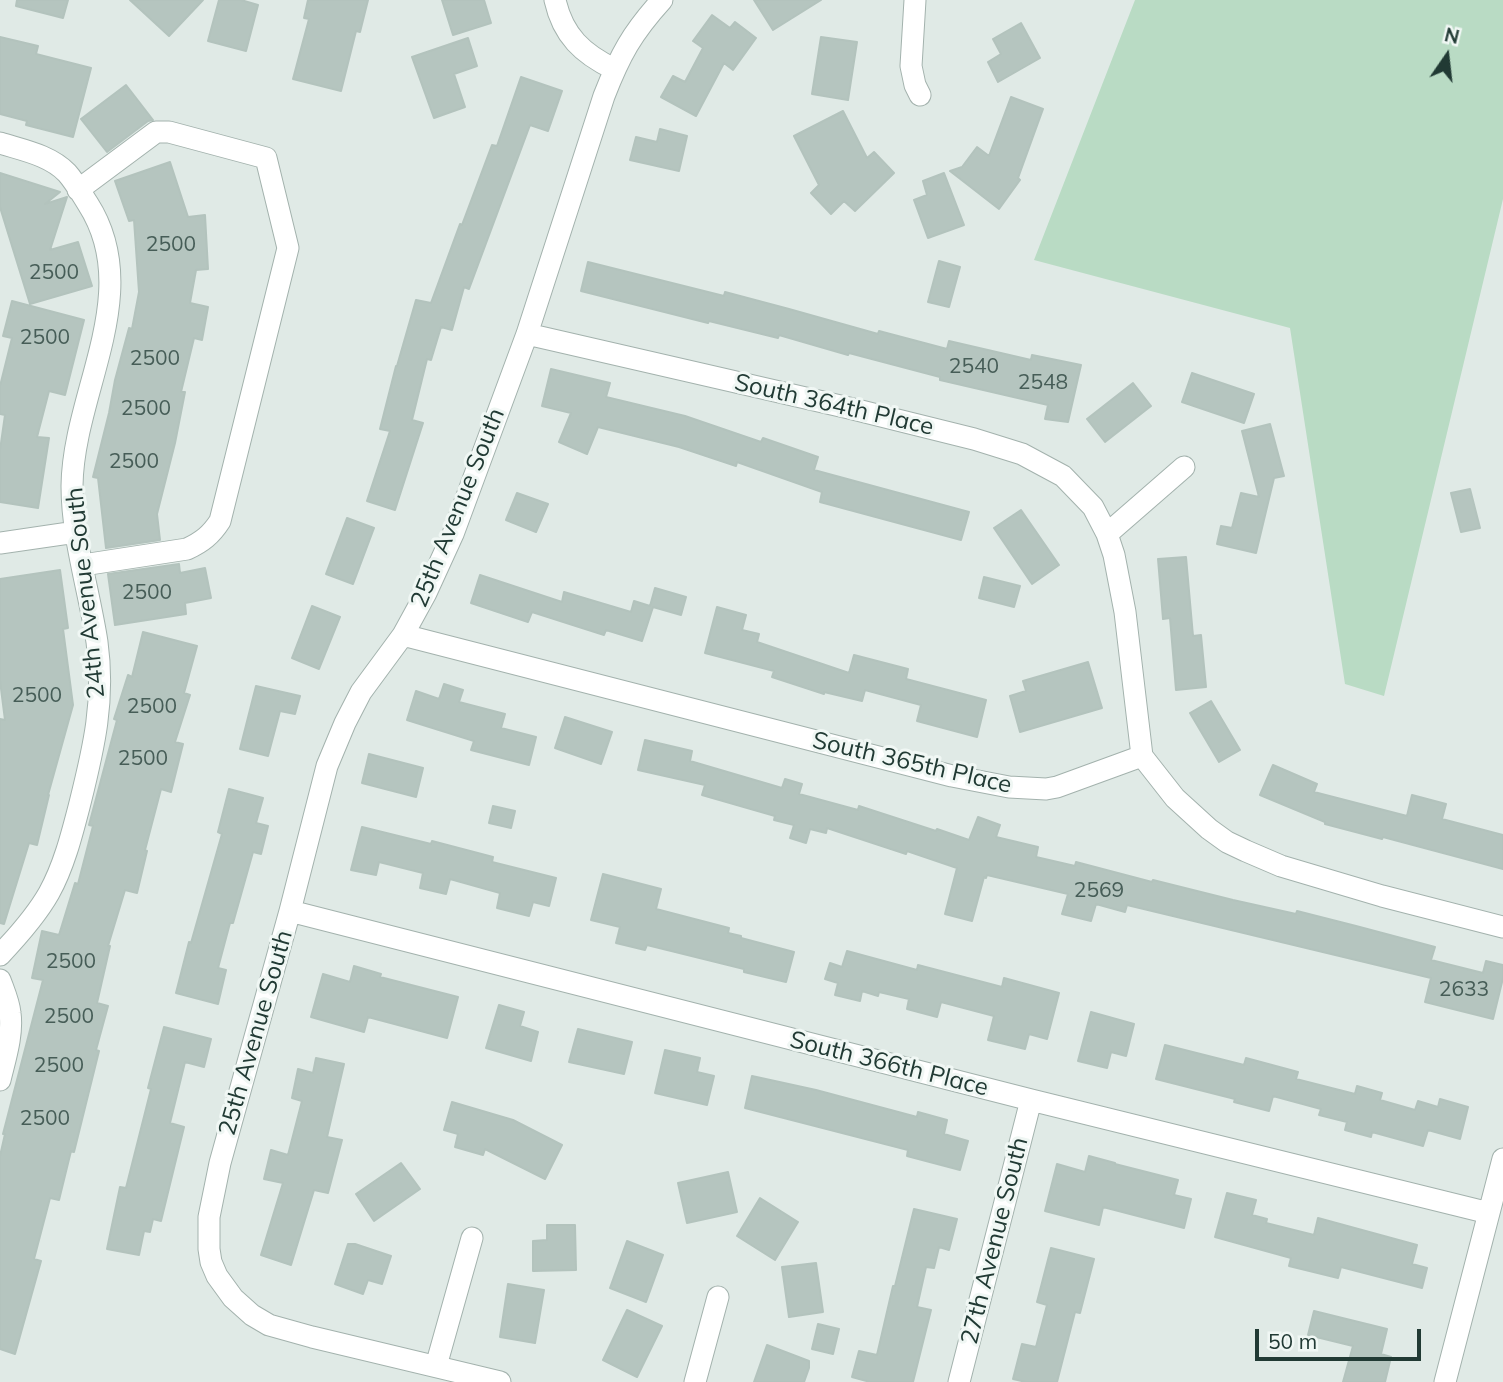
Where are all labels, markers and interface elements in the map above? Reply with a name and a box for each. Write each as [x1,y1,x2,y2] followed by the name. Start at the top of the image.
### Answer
[1412,21,1482,91] north arrow
[1442,22,1462,49] text: N
[146,232,196,258] house number: 2500
[29,260,79,286] house number: 2500
[20,325,70,351] house number: 2500
[130,346,180,372] house number: 2500
[949,354,999,380] house number: 2540
[732,368,936,442] street label: South 364th Place
[1018,370,1068,396] house number: 2548
[121,396,171,422] house number: 2500
[405,404,511,612] street label: 25th Avenue South
[109,449,159,475] house number: 2500
[61,486,111,700] street label: 24th Avenue South
[122,580,172,606] house number: 2500
[12,683,62,709] house number: 2500
[127,694,177,720] house number: 2500
[810,726,1014,800] street label: South 365th Place
[118,746,168,772] house number: 2500
[1074,878,1124,904] house number: 2569
[213,927,299,1139] street label: 25th Avenue South
[46,949,96,975] house number: 2500
[1439,977,1489,1003] house number: 2633
[44,1004,94,1030] house number: 2500
[787,1025,991,1103] street label: South 366th Place
[34,1053,84,1079] house number: 2500
[20,1106,70,1132] house number: 2500
[955,1134,1035,1348] street label: 27th Avenue South
[1258,1316,1424,1360] scale bar
[1268,1328,1317,1354] text: 50 m

